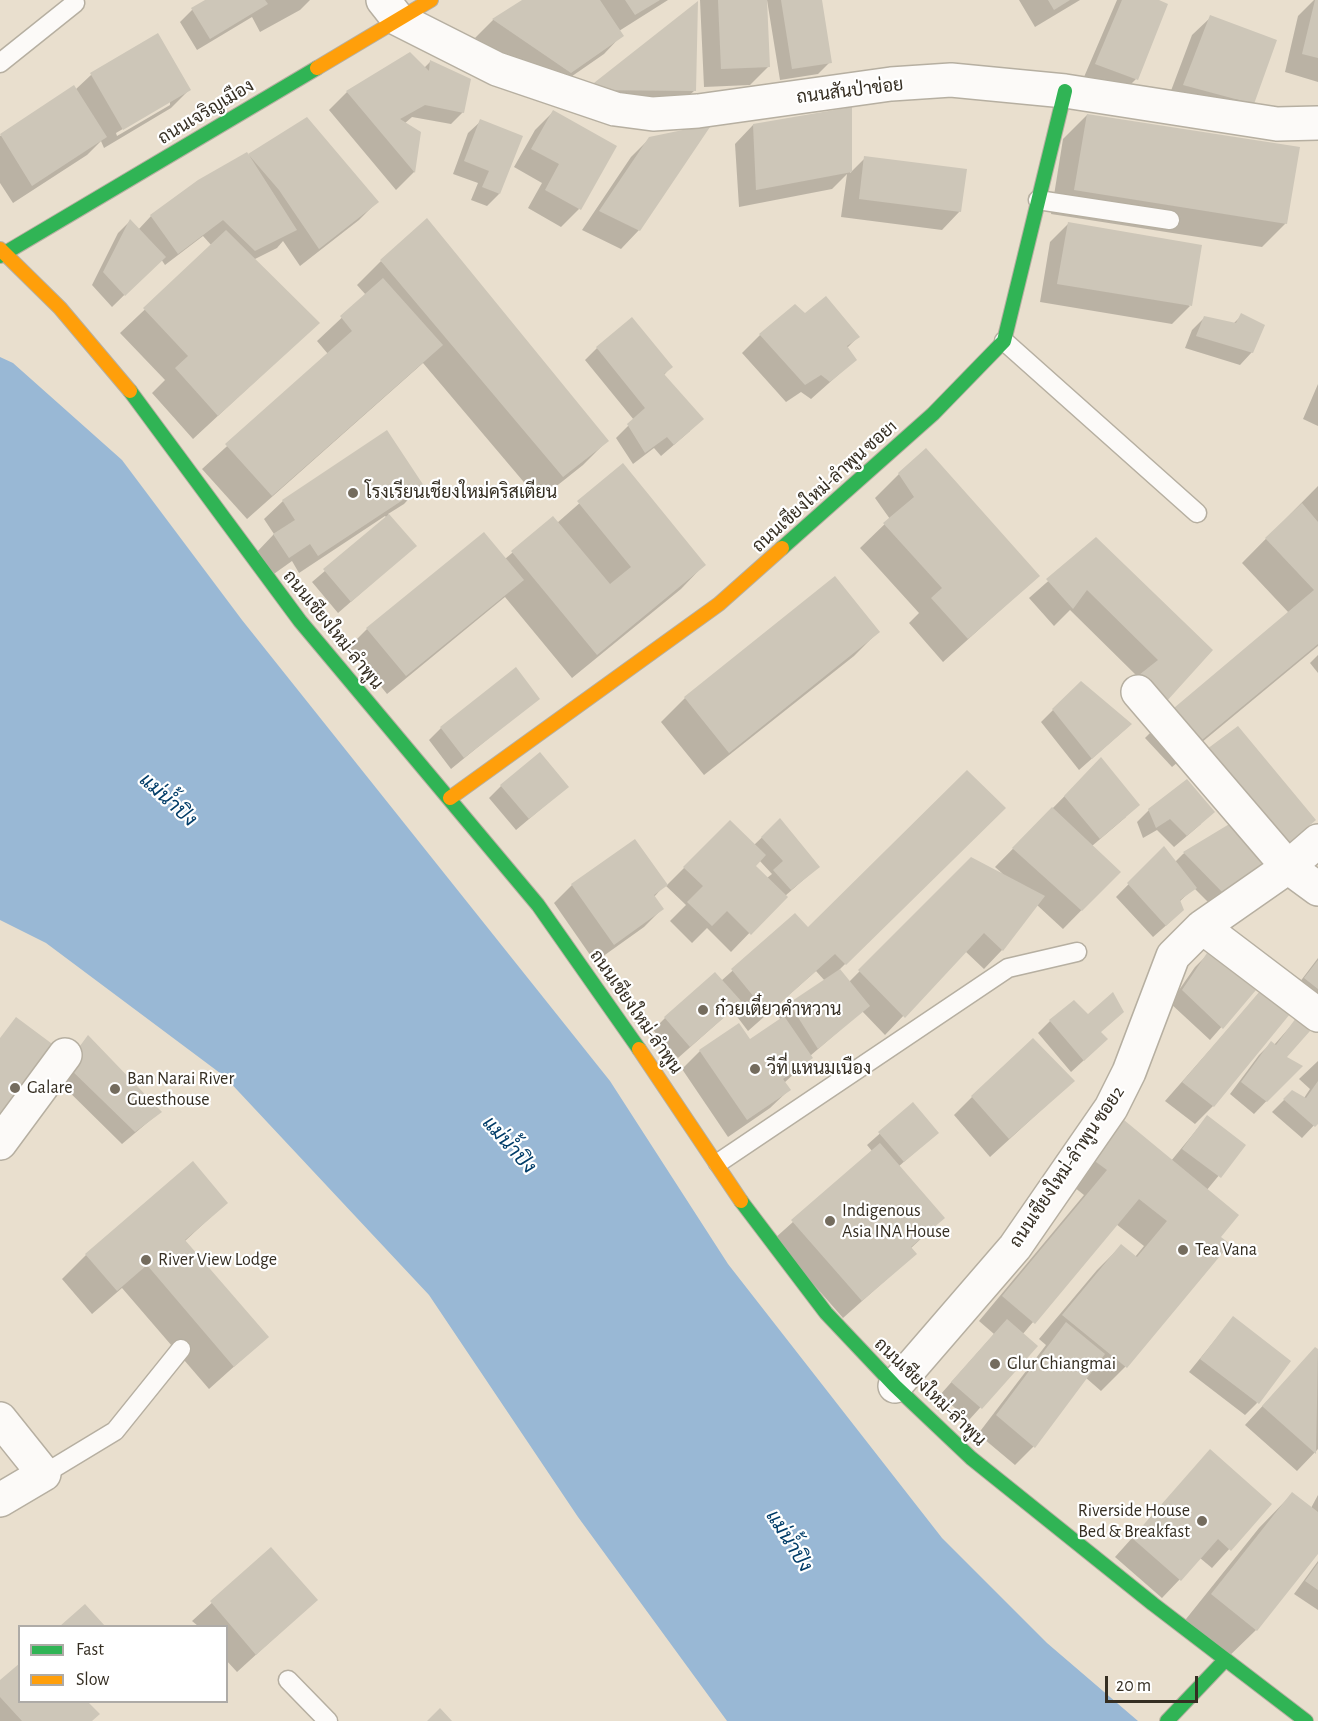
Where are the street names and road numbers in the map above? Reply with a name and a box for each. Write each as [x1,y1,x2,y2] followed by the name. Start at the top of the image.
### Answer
[795,74,905,108] street label: ถนนสันป่าข่อย
[154,75,258,149] street label: ถนนเจริญเมือง
[748,415,902,557] street label: ถนนเชียงใหม่-ลำพูน ซอย1
[278,566,388,694] street label: ถนนเชียงใหม่-ลำพูน
[585,946,687,1078] street label: ถนนเชียงใหม่-ลำพูน
[1005,1082,1129,1252] street label: ถนนเชียงใหม่-ลำพูน ซอย2
[870,1333,990,1451] street label: ถนนเชียงใหม่-ลำพูน

